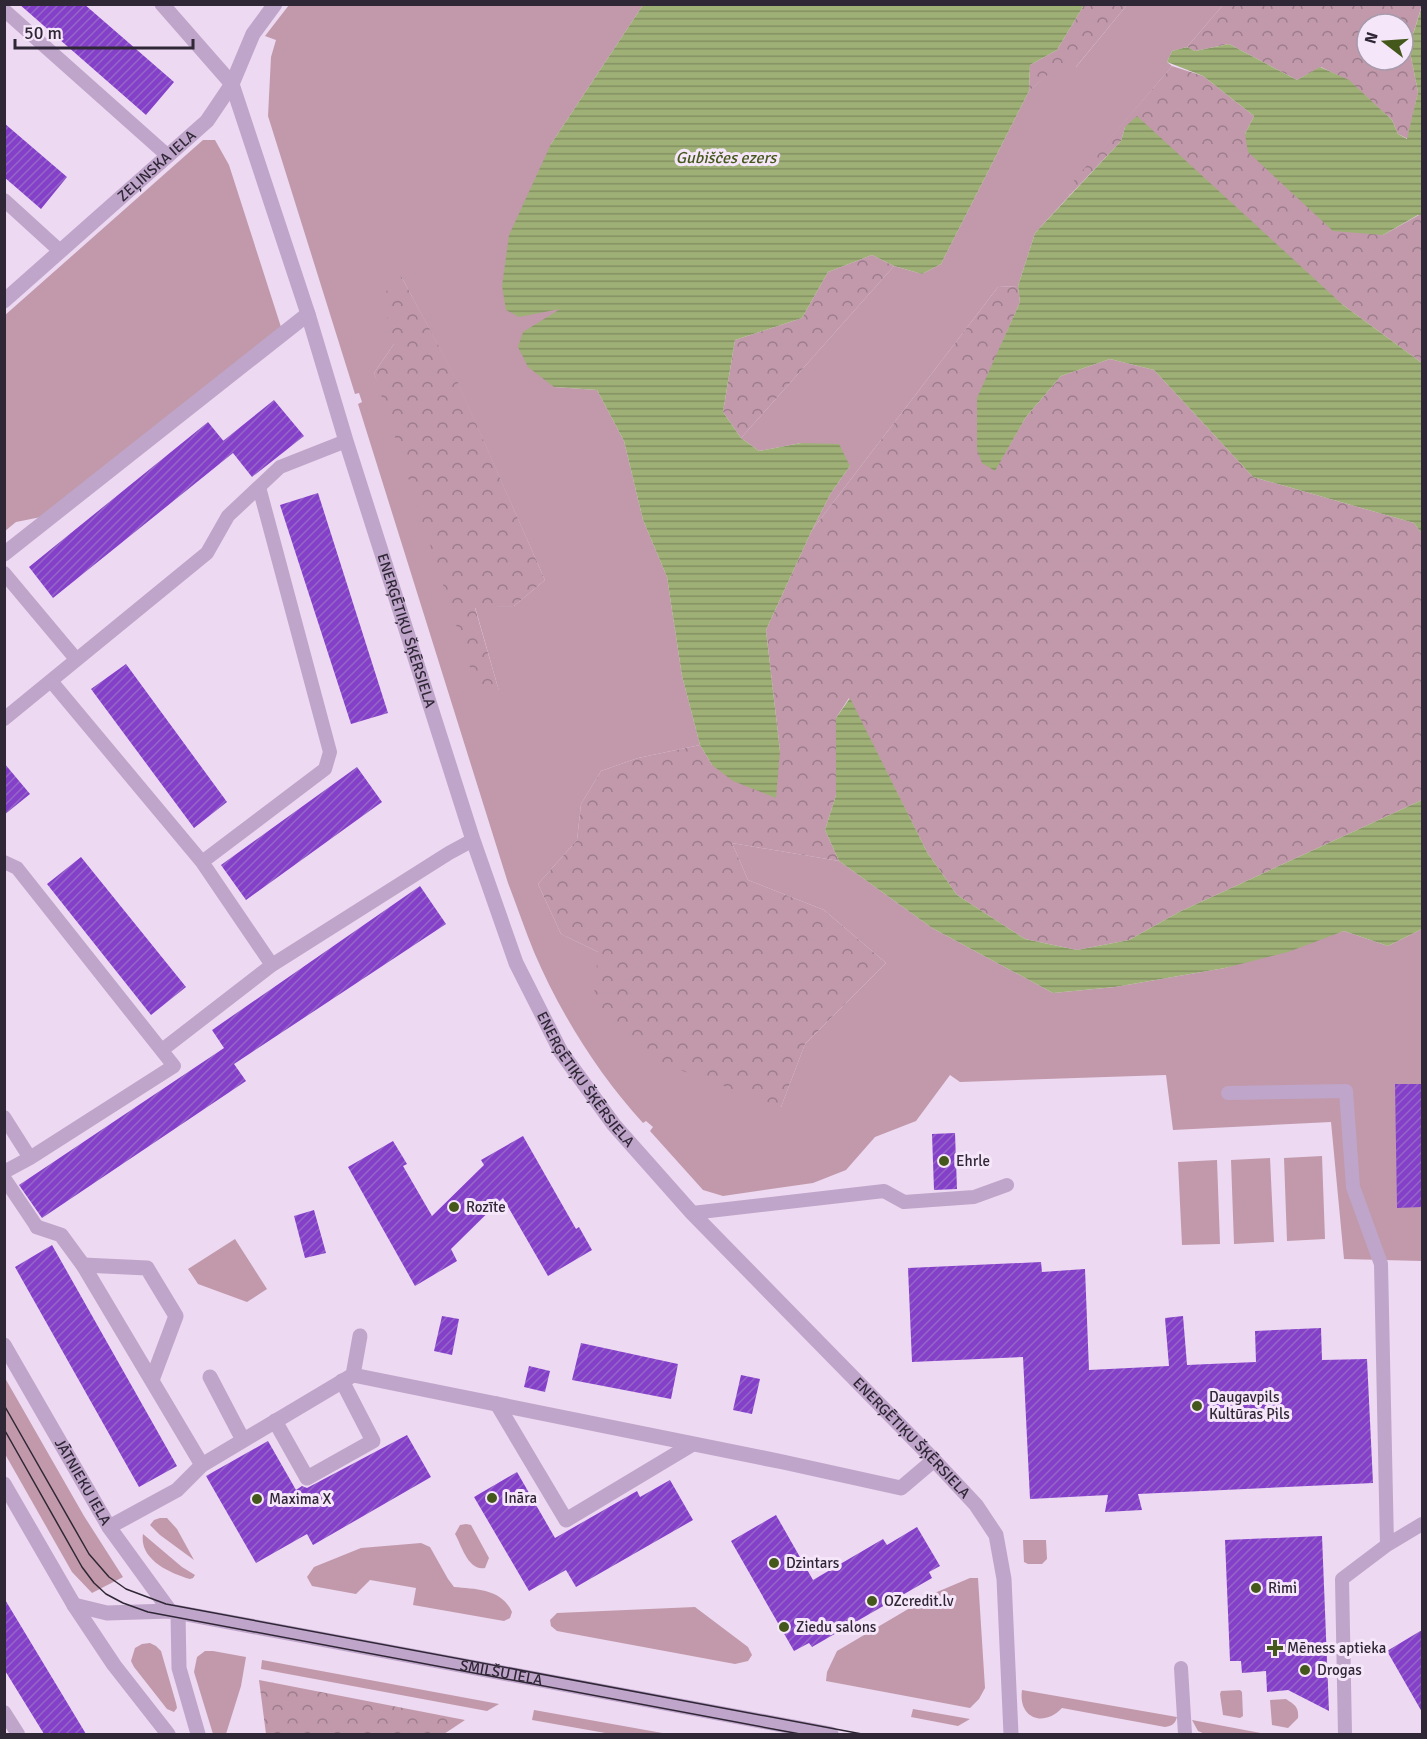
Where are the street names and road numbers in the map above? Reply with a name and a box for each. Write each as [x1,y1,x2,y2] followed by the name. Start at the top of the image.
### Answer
[114,126,200,205] street label: ZEĻINSKA IELA
[373,551,439,710] street label: ENERĢĒTIĶU ŠĶĒRSIELA
[533,1008,638,1151] street label: ENERĢĒTIĶU ŠĶĒRSIELA
[849,1374,974,1502] street label: ENERĢĒTIĶU ŠĶĒRSIELA
[51,1435,115,1528] street label: JĀTNIEKU IELA
[458,1656,544,1689] street label: SMILŠU IELA

